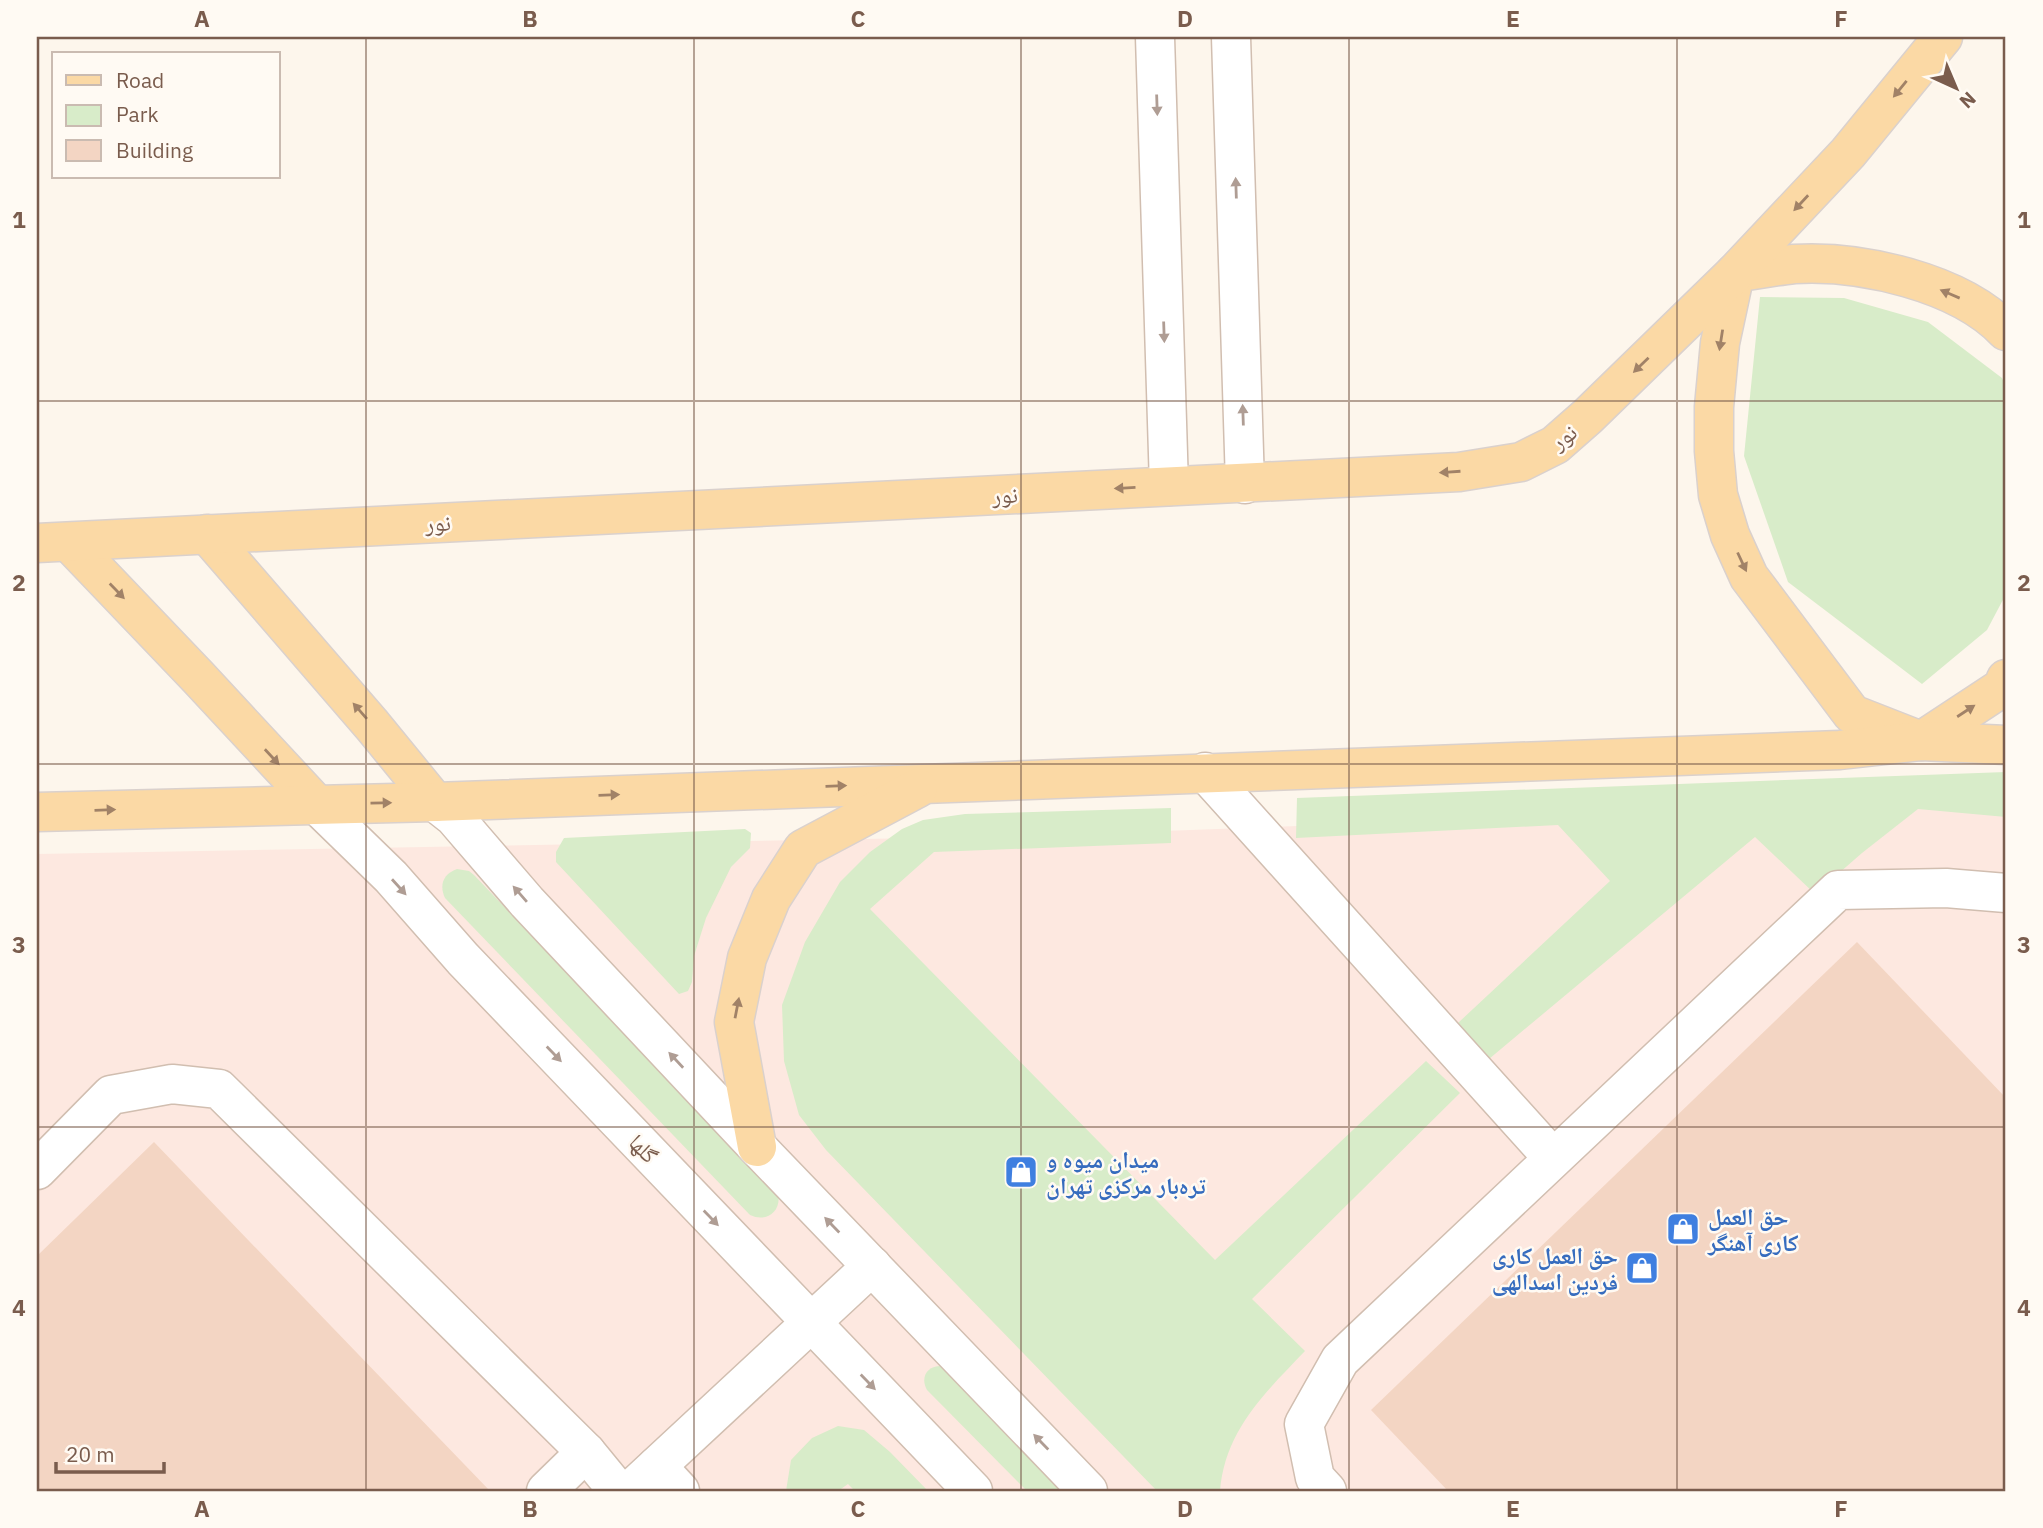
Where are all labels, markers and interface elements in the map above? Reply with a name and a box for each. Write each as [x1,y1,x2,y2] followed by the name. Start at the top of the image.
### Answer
[194,3,210,33] text: A
[522,3,538,33] text: B
[851,3,866,33] text: C
[1177,3,1193,33] text: D
[1506,3,1520,33] text: E
[1834,3,1848,33] text: F
[52,52,280,178] legend
[1920,52,1990,122] north arrow
[116,66,164,94] text: Road
[1893,81,1908,98] one-way arrow
[1955,87,1981,114] text: N
[1151,94,1163,116] one-way arrow
[116,100,159,128] text: Park
[116,136,193,164] text: Building
[1230,177,1241,199] one-way arrow
[1793,194,1809,212] one-way arrow
[12,204,26,234] text: 1
[2017,204,2031,234] text: 1
[1939,288,1960,299] one-way arrow
[1159,322,1170,344] one-way arrow
[1715,329,1726,351] one-way arrow
[1633,356,1650,372] one-way arrow
[1238,404,1249,426] one-way arrow
[1543,416,1582,456] street label: نور
[1439,467,1461,478] one-way arrow
[990,478,1019,510] street label: نور
[1114,483,1136,494] one-way arrow
[423,506,452,538] street label: نور
[1736,552,1748,572] one-way arrow
[12,567,26,597] text: 2
[2017,567,2031,597] text: 2
[108,582,124,599] one-way arrow
[352,702,368,720] one-way arrow
[1956,705,1975,718] one-way arrow
[264,748,280,765] one-way arrow
[825,780,847,791] one-way arrow
[598,789,620,800] one-way arrow
[371,797,393,808] one-way arrow
[94,804,116,816] one-way arrow
[391,878,406,895] one-way arrow
[512,885,528,903] one-way arrow
[12,929,26,959] text: 3
[2017,929,2031,959] text: 3
[732,997,743,1019] one-way arrow
[545,1045,562,1062] one-way arrow
[668,1052,684,1069] one-way arrow
[623,1127,665,1169] street label: گلها
[1046,1144,1206,1200] place label: میدان میوه و تره‌بار مرکزی تهران
[1002,1153,1040,1191] shop icon: میدان میوه و تره‌بار مرکزی تهران
[1707,1201,1798,1257] place label: حق العمل کاری آهنگر
[702,1209,718,1226] one-way arrow
[1664,1210,1702,1248] shop icon: حق العمل کاری آهنگر
[825,1217,841,1234] one-way arrow
[1492,1240,1618,1296] place label: حق العمل کاری فردین اسدالهی
[1623,1249,1661,1287] shop icon: حق العمل کاری فردین اسدالهی
[12,1292,26,1322] text: 4
[2017,1292,2031,1322] text: 4
[860,1373,876,1390] one-way arrow
[56,1430,164,1474] scale bar
[1034,1434,1050,1451] one-way arrow
[66,1440,115,1468] text: 20 m
[194,1493,210,1523] text: A
[522,1493,538,1523] text: B
[851,1493,866,1523] text: C
[1177,1493,1193,1523] text: D
[1506,1493,1520,1523] text: E
[1834,1493,1848,1523] text: F

